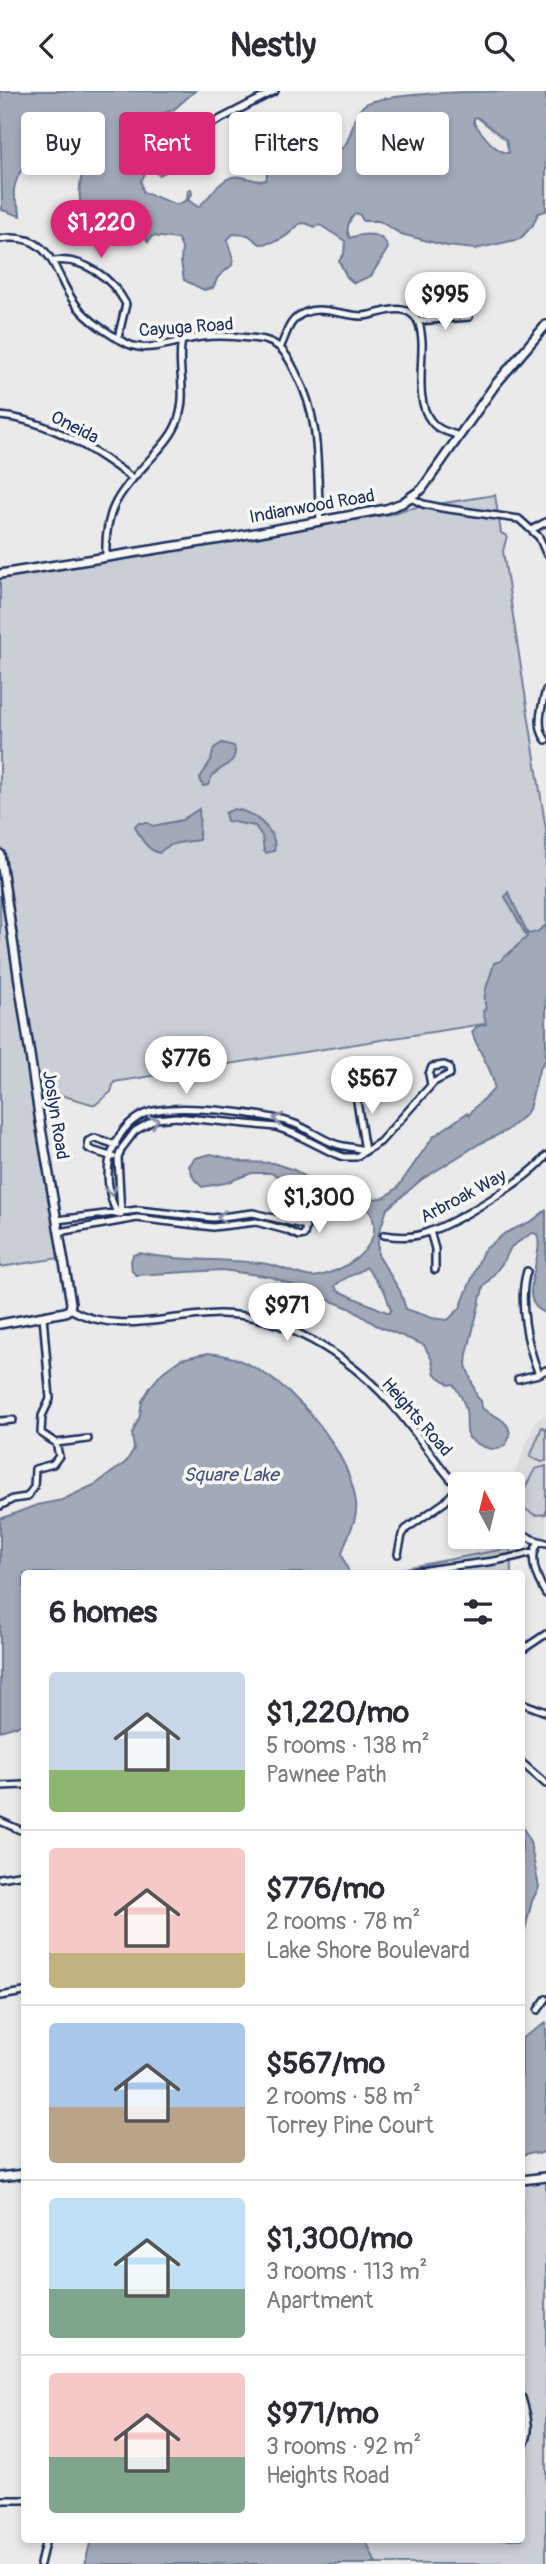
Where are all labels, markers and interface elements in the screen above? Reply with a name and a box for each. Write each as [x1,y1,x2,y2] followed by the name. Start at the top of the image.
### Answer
[230,26,316,66] text: Nestly
[28,27,66,65] icon: back
[480,27,518,65] icon: search
[21,112,105,175] chip: Buy
[119,112,215,175] chip: Rent
[229,112,342,175] chip: Filters
[356,112,449,175] chip: New
[44,201,158,260] pin: $1,220
[67,208,135,237] text: $1,220
[404,273,486,332] pin: $995
[421,280,469,309] text: $995
[138,313,234,342] street label: Cayuga Road
[47,406,103,449] street label: Oneida
[248,484,377,529] street label: Indianwood Road
[145,1037,227,1096] pin: $776
[161,1044,211,1073] text: $776
[331,1056,413,1116] pin: $567
[347,1064,397,1093] text: $567
[37,1069,74,1161] street label: Joslyn Road
[273,1113,285,1127] one-way arrow
[148,1116,160,1130] one-way arrow
[416,1164,510,1229] street label: Arbroak Way
[262,1175,376,1235] pin: $1,300
[283,1183,355,1212] text: $1,300
[103,1186,118,1197] one-way arrow
[216,1209,227,1224] one-way arrow
[246,1283,328,1343] pin: $971
[264,1291,310,1320] text: $971
[376,1373,457,1461] street label: Heights Road
[183,1463,280,1487] water label: Square Lake
[448,1472,525,1549] north arrow
[448,1472,525,1549] map controls
[459,1593,497,1631] icon: filters
[49,1594,157,1631] text: 6 homes
[266,1694,409,1731] text: $1,220/mo
[105,1700,189,1784] icon: home
[266,1731,430,1760] text: 5 rooms · 138 m²
[266,1760,387,1789] text: Pawnee Path
[266,1870,385,1907] text: $776/mo
[105,1876,189,1960] icon: home
[266,1907,420,1936] text: 2 rooms · 78 m²
[266,1936,470,1965] text: Lake Shore Boulevard
[266,2045,385,2082] text: $567/mo
[105,2051,189,2135] icon: home
[266,2082,421,2111] text: 2 rooms · 58 m²
[266,2111,434,2140] text: Torrey Pine Court
[266,2220,413,2257] text: $1,300/mo
[105,2226,189,2310] icon: home
[266,2257,427,2286] text: 3 rooms · 113 m²
[266,2286,373,2315] text: Apartment
[266,2395,379,2432] text: $971/mo
[105,2401,189,2485] icon: home
[266,2432,421,2461] text: 3 rooms · 92 m²
[266,2461,390,2490] text: Heights Road

